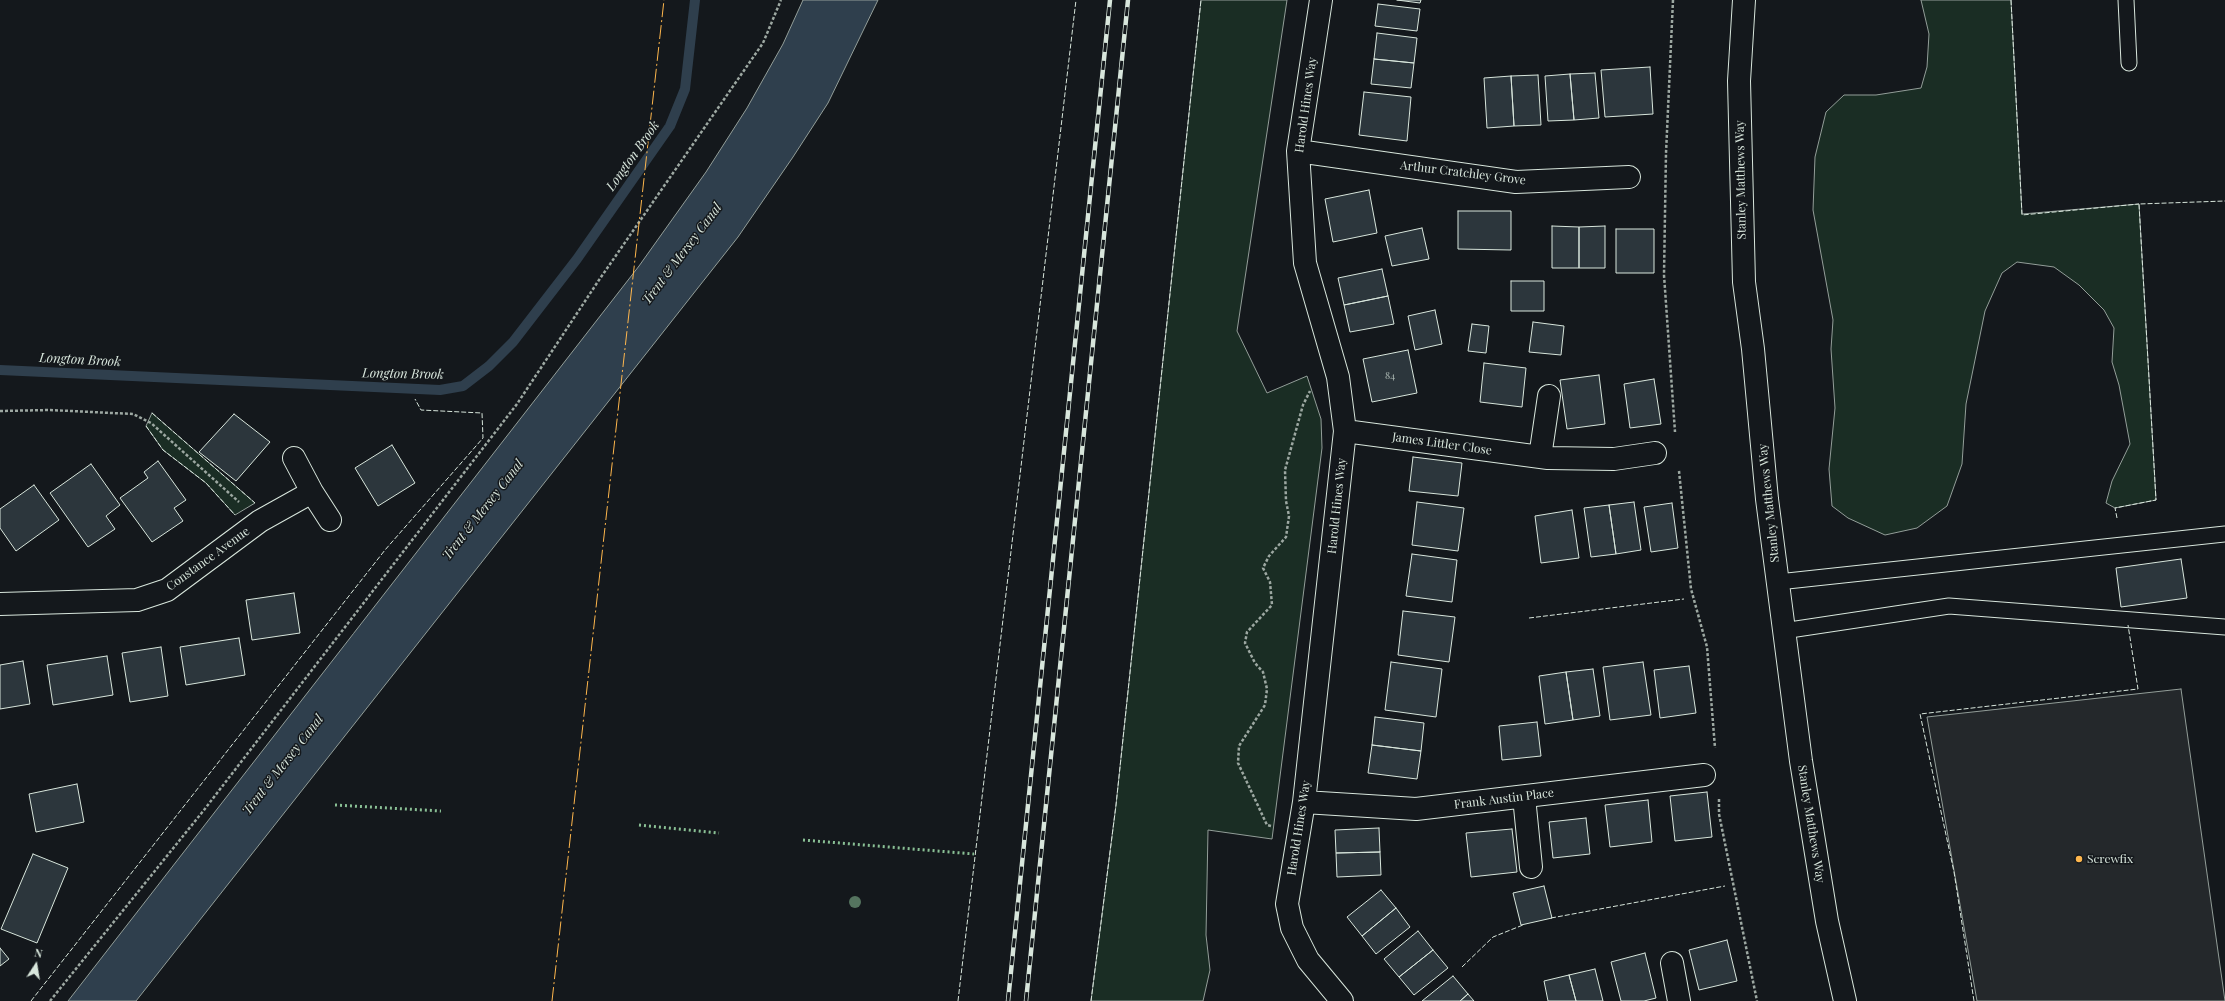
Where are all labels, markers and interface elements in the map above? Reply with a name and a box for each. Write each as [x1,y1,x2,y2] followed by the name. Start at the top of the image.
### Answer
[1292,56,1320,154] street label: Harold Hines Way
[603,118,663,194] water label: Longton Brook
[1733,120,1749,240] street label: Stanley Matthews Way
[1399,158,1527,188] street label: Arthur Cratchley Grove
[639,200,725,308] water label: Trent & Mersey Canal
[39,350,121,370] water label: Longton Brook
[362,365,444,383] water label: Longton Brook
[1385,370,1395,382] house number: 84
[1391,430,1493,458] street label: James Littler Close
[1756,443,1782,563] street label: Stanley Matthews Way
[439,457,527,563] water label: Trent & Mersey Canal
[1325,457,1349,555] street label: Harold Hines Way
[164,524,252,594] street label: Constance Avenue
[239,712,327,818] water label: Trent & Mersey Canal
[1795,764,1827,884] street label: Stanley Matthews Way
[1284,779,1314,877] street label: Harold Hines Way
[1453,786,1555,812] street label: Frank Austin Place
[2087,852,2133,866] place label: Screwfix
[2074,854,2084,864] marker: Screwfix
[16,945,56,985] north arrow
[33,945,44,961] text: N

